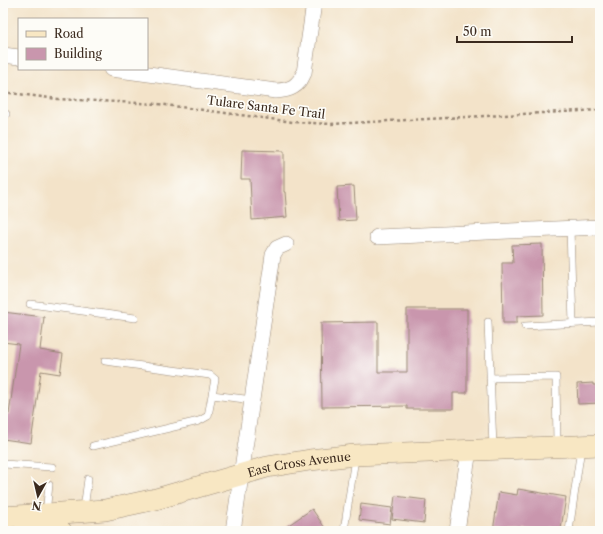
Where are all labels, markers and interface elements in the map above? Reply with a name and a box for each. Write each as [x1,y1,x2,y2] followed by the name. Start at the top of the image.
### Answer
[18,18,148,70] legend
[457,18,572,44] scale bar
[463,24,492,39] text: 50 m
[54,26,84,41] text: Road
[54,46,102,61] text: Building
[206,92,326,122] street label: Tulare Santa Fe Trail
[245,448,352,480] street label: East Cross Avenue
[18,476,58,516] north arrow
[30,498,42,513] text: N

